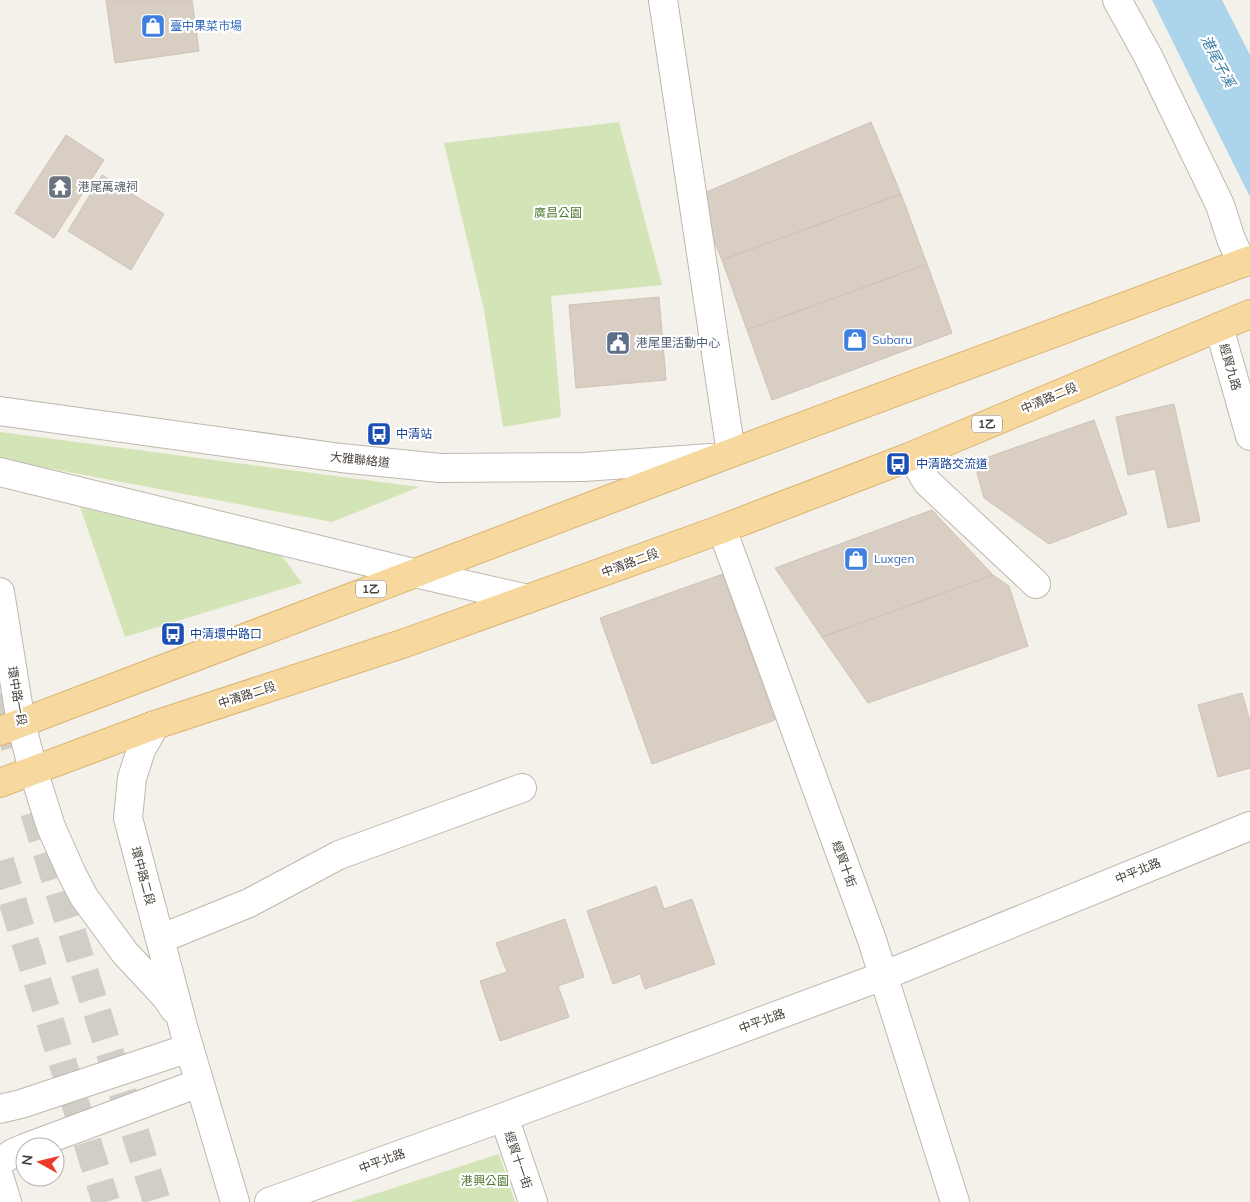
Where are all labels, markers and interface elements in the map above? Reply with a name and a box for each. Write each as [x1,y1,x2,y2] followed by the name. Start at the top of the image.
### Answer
[140,13,166,39] shop icon: 臺中果菜市場
[170,18,242,33] place label: 臺中果菜市場
[1197,32,1240,92] water label: 港尾子溪
[47,174,73,200] temple icon: 港尾萬魂祠
[78,179,138,194] place label: 港尾萬魂祠
[534,205,582,220] park label: 廣昌公園
[842,327,868,353] shop icon: Subaru
[605,330,631,356] public building icon: 港尾里活動中心
[872,332,912,347] place label: Subaru
[636,335,720,350] place label: 港尾里活動中心
[1217,342,1244,392] street label: 經貿九路
[1018,379,1079,416] street label: 中清路二段
[972,416,1002,432] road number: 1乙
[366,421,392,447] bus stop icon: 中清站
[396,426,432,441] place label: 中清站
[329,449,391,470] street label: 大雅聯絡道
[885,451,911,477] bus stop icon: 中清路交流道
[916,456,988,471] place label: 中清路交流道
[599,545,661,580] street label: 中清路二段
[843,546,869,572] shop icon: Luxgen
[874,551,914,566] place label: Luxgen
[356,580,386,598] road number: 1乙
[160,621,186,647] bus stop icon: 中清環中路口
[190,626,262,641] place label: 中清環中路口
[5,665,30,727] street label: 環中路一段
[216,678,278,711] street label: 中清路二段
[829,839,860,889] street label: 經貿十街
[128,845,158,907] street label: 環中路二段
[1113,855,1163,886] street label: 中平北路
[737,1005,787,1036] street label: 中平北路
[502,1129,535,1191] street label: 經貿十一街
[15,1137,65,1187] north arrow
[357,1145,407,1176] street label: 中平北路
[17,1154,37,1167] text: N
[461,1173,509,1188] park label: 港興公園

